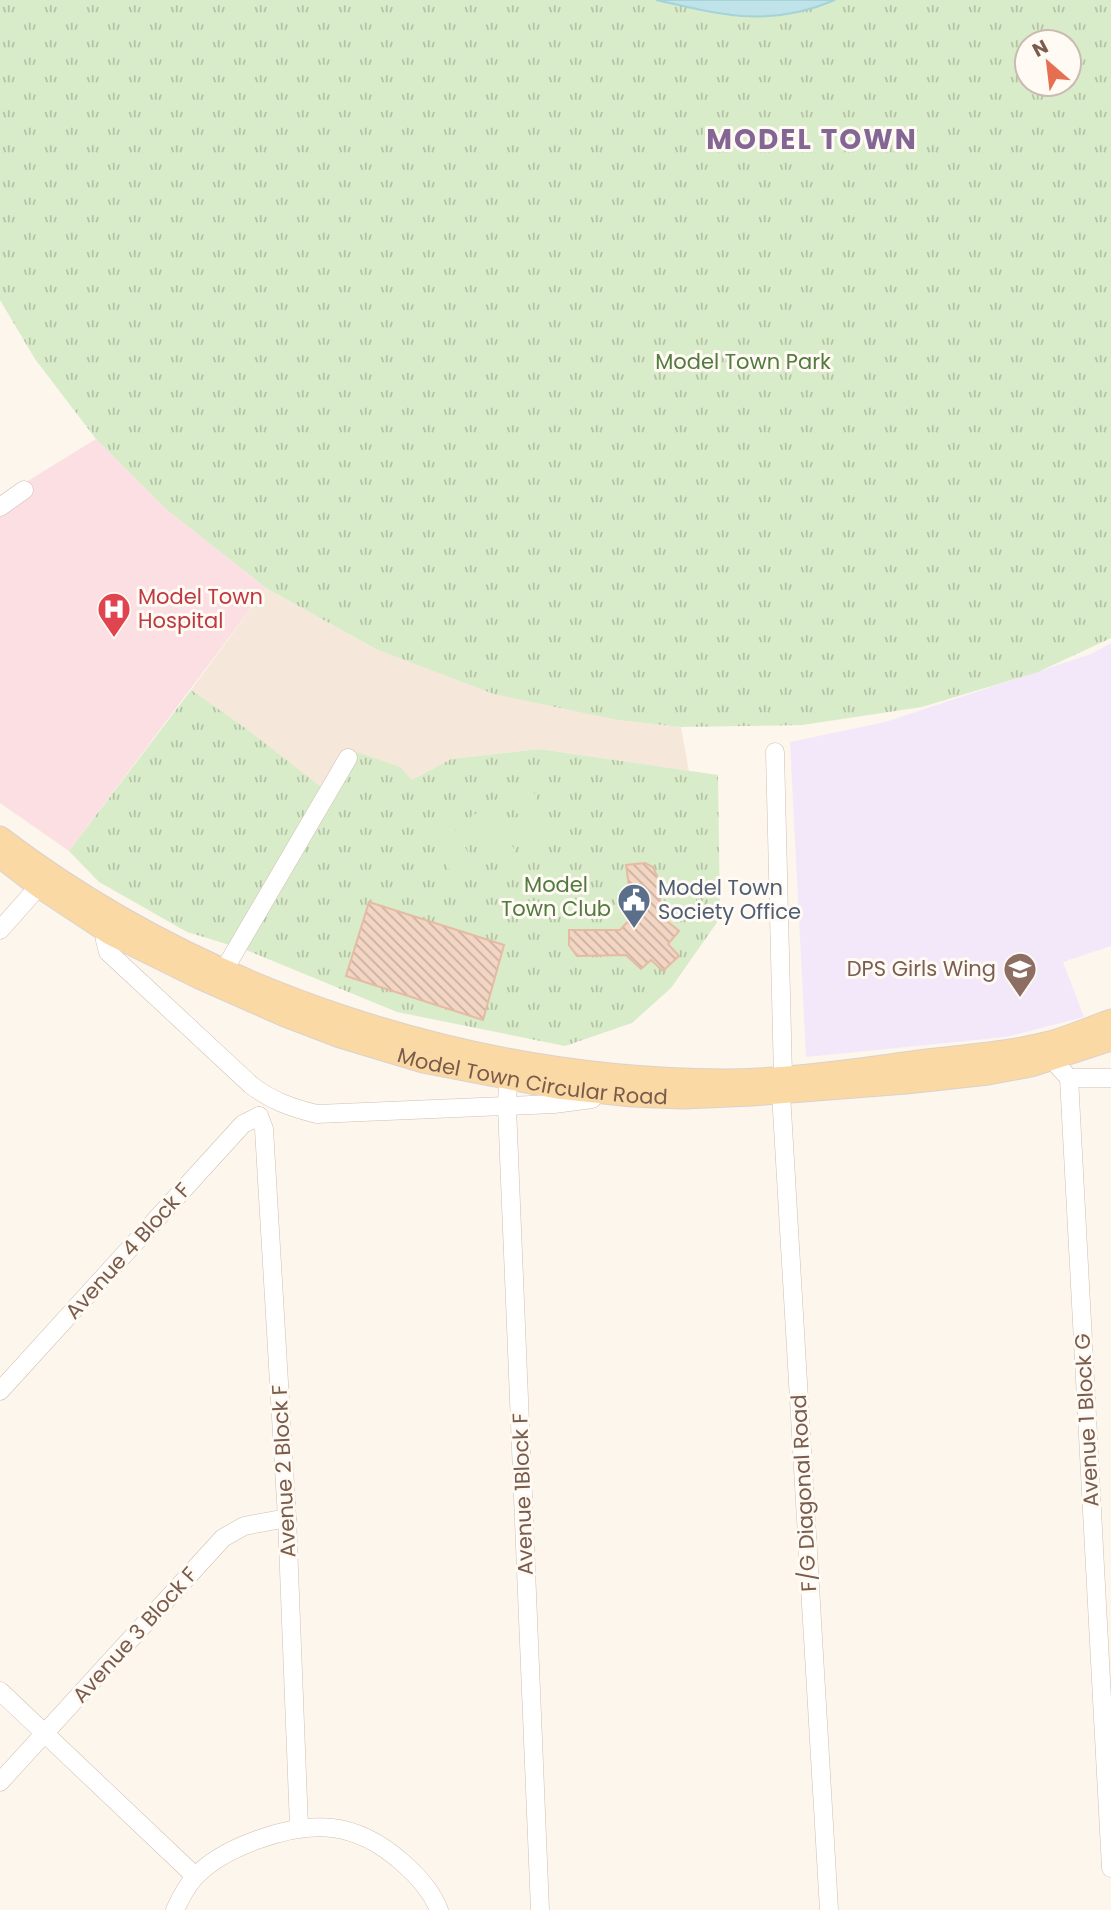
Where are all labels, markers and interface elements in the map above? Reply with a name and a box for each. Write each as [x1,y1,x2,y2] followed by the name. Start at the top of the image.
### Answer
[1013,28,1083,98] north arrow
[1028,33,1053,64] text: N
[706,120,918,159] district label: MODEL TOWN
[655,347,831,376] park label: Model Town Park
[138,582,263,635] place label: Model Town Hospital
[95,590,133,639] hospital icon: Model Town Hospital
[501,870,611,923] park label: Model Town Club
[658,873,801,926] place label: Model Town Society Office
[615,881,653,930] public building icon: Model Town Society Office
[1001,950,1039,999] school or university icon: DPS Girls Wing
[847,954,996,983] place label: DPS Girls Wing
[394,1040,668,1111] street label: Model Town Circular Road
[58,1176,197,1325] street label: Avenue 4 Block F
[1067,1332,1106,1508] street label: Avenue 1 Block G
[264,1384,303,1558] street label: Avenue 2 Block F
[784,1394,823,1592] street label: F/G Diagonal Road
[505,1412,540,1576] street label: Avenue 1Block F
[66,1560,204,1709] street label: Avenue 3 Block F

